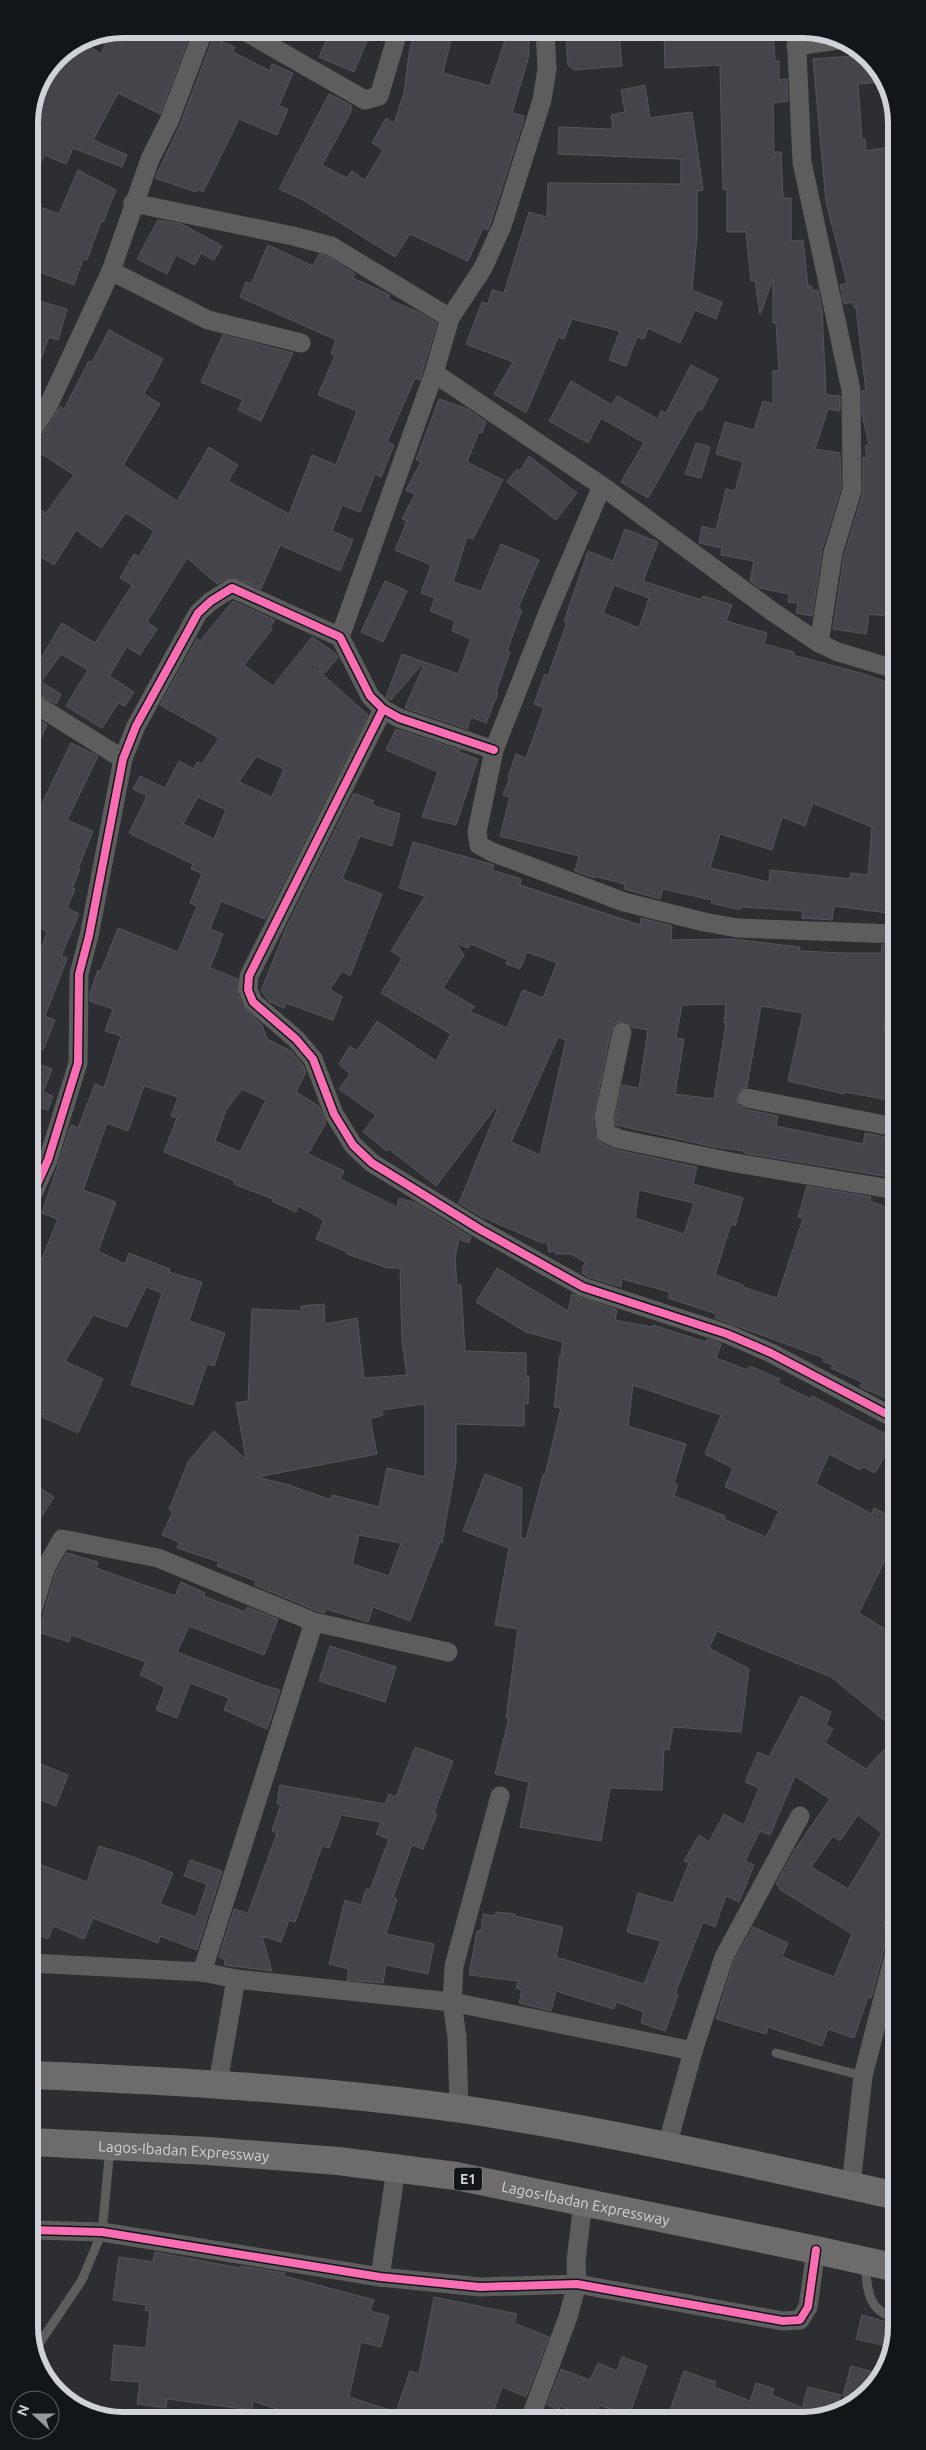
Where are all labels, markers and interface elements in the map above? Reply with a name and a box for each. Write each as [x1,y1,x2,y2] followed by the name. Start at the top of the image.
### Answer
[98,2137,270,2164] street label: Lagos-Ibadan Expressway
[454,2168,482,2190] road number: E1
[500,2177,671,2228] street label: Lagos-Ibadan Expressway
[10,2390,60,2440] north arrow
[14,2403,32,2418] text: N

